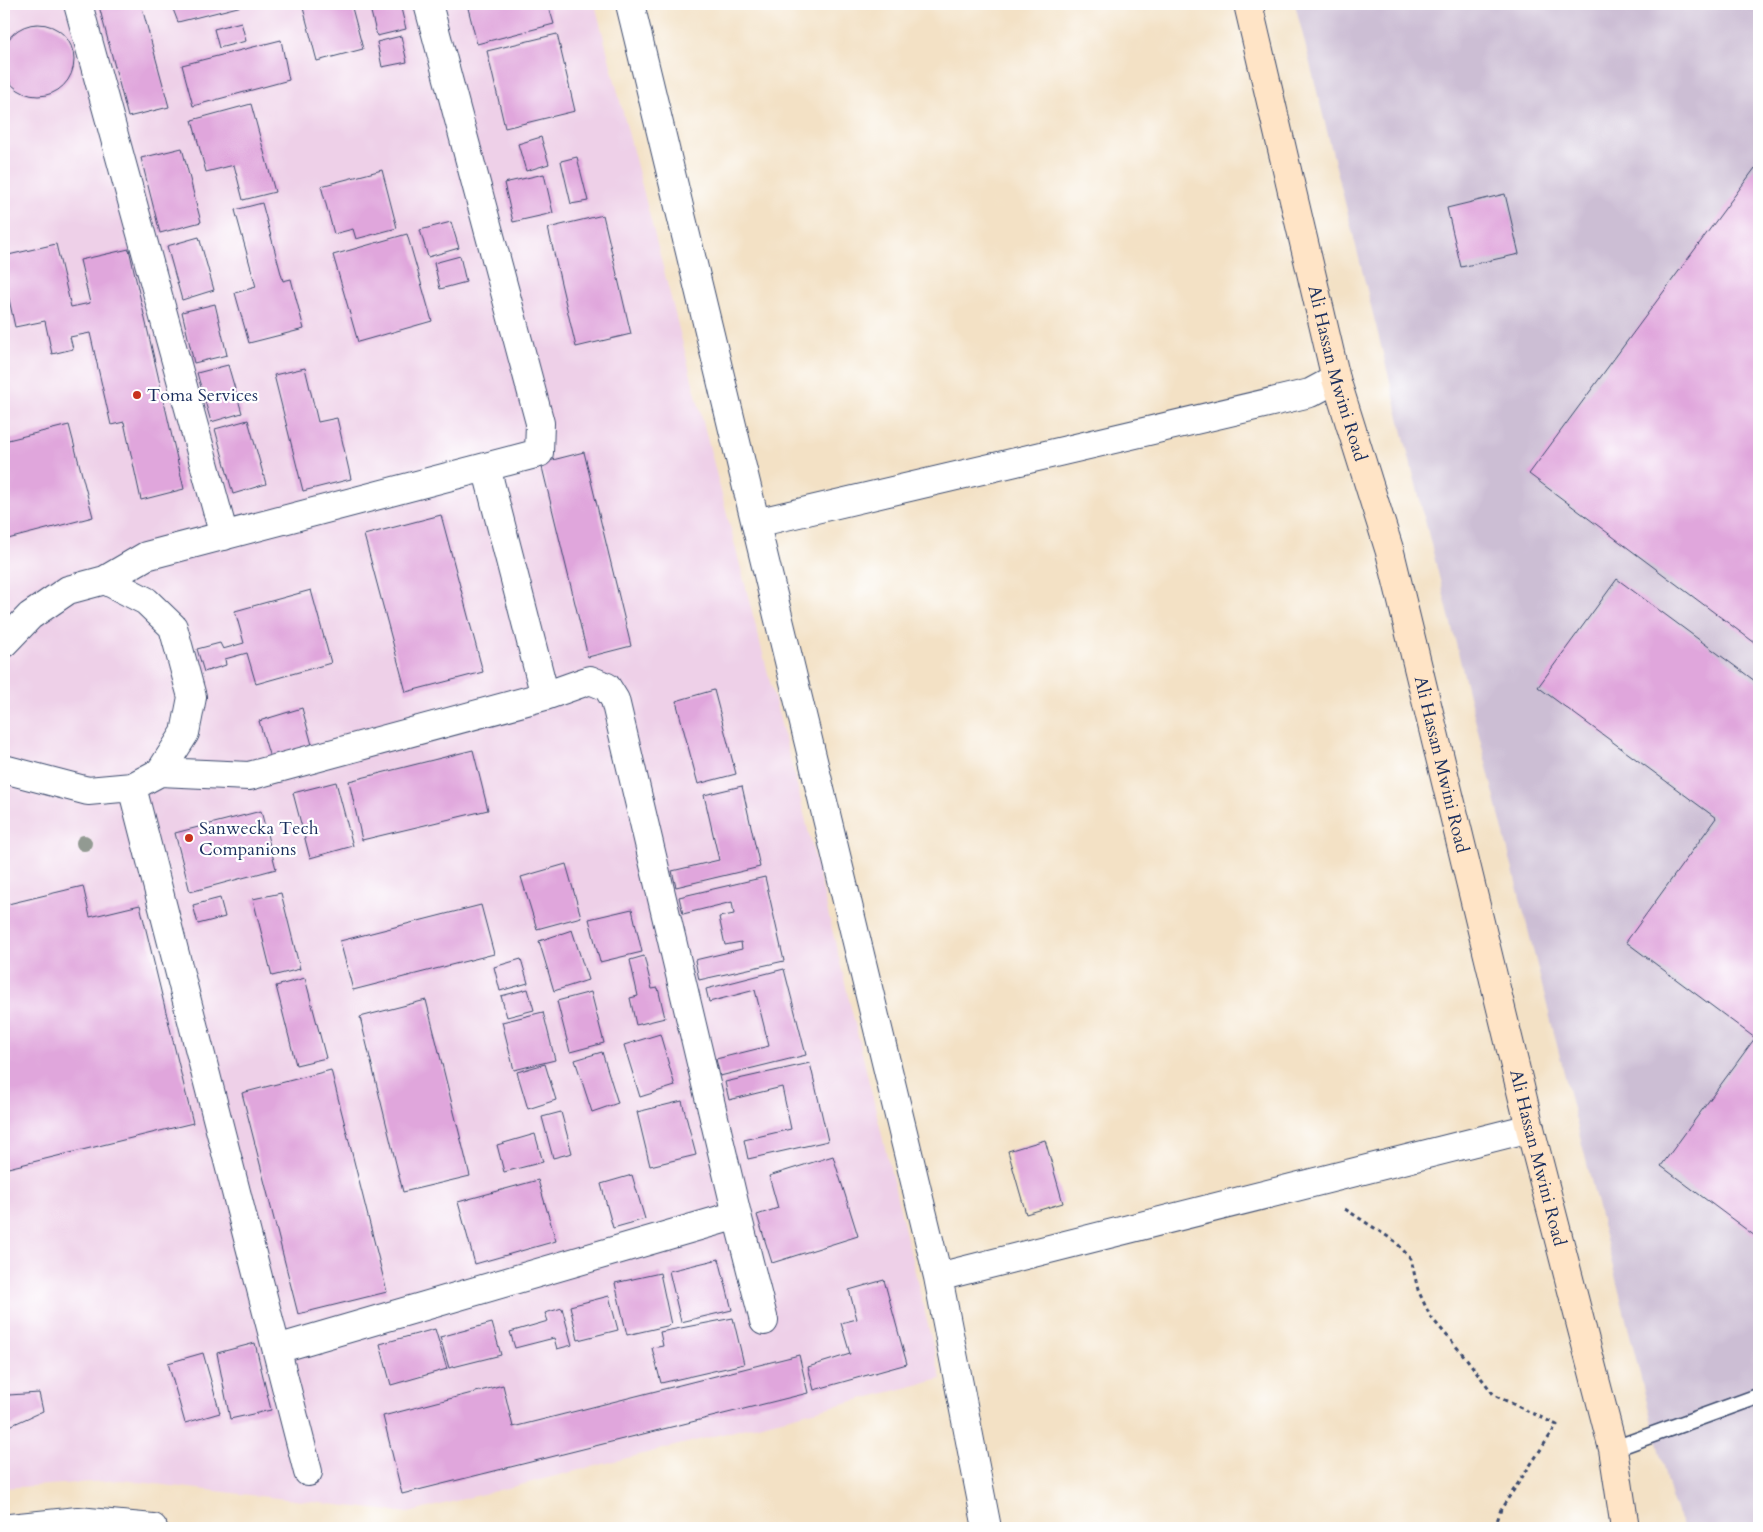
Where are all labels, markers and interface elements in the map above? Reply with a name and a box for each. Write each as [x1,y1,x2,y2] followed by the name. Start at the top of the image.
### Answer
[1302,283,1374,465] street label: Ali Hassan Mwini Road
[147,383,258,408] place label: Toma Services
[131,389,143,401] marker: Toma Services
[1408,673,1475,856] street label: Ali Hassan Mwini Road
[199,816,319,862] place label: Sanwecka Tech Companions
[183,832,195,844] marker: Sanwecka Tech Companions
[1504,1067,1573,1249] street label: Ali Hassan Mwini Road

